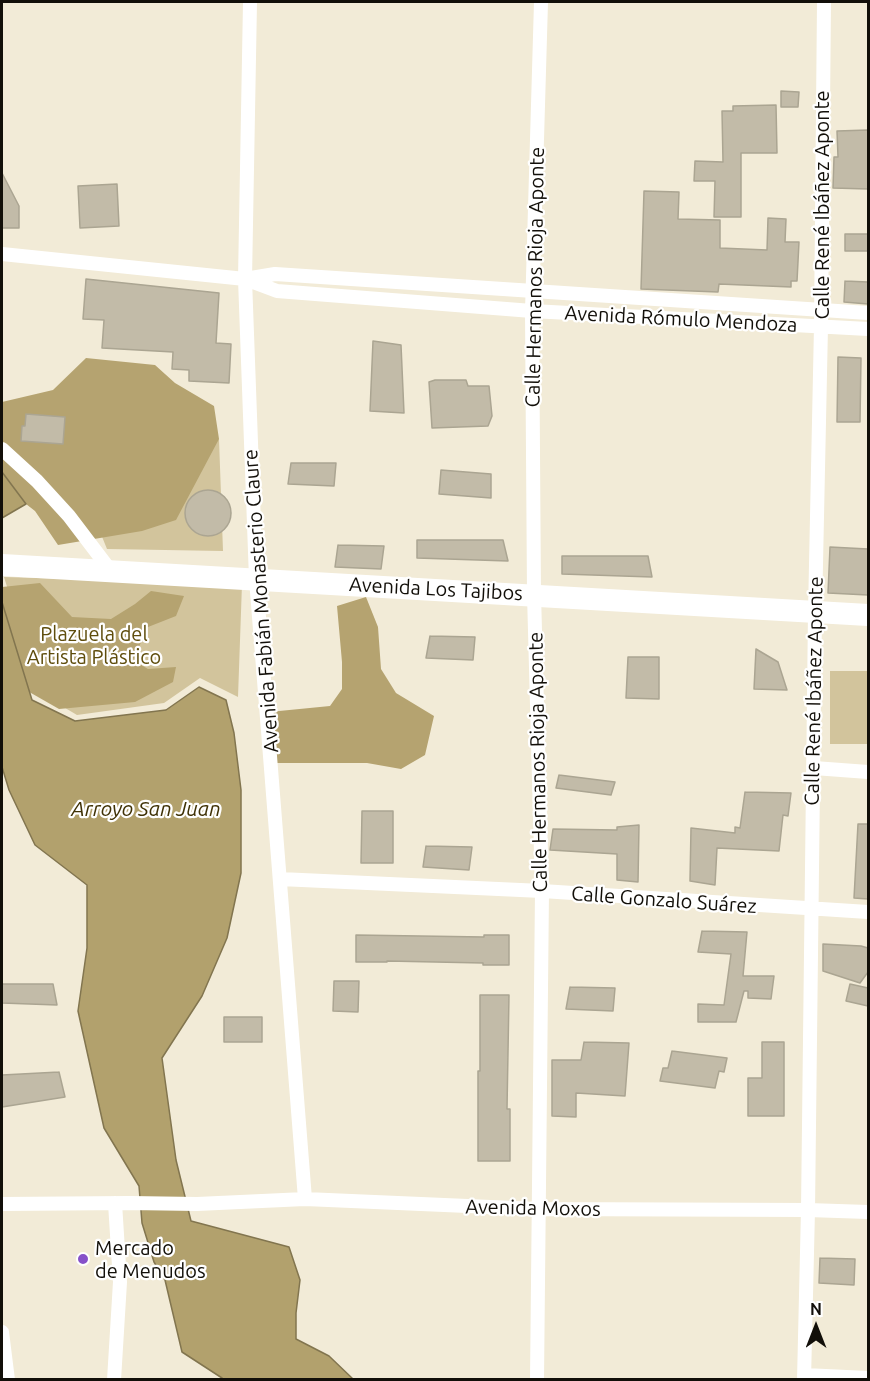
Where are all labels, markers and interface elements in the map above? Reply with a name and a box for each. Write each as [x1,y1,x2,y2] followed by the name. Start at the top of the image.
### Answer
[810,90,834,320] street label: Calle René Ibáñez Aponte
[521,147,549,407] street label: Calle Hermanos Rioja Aponte
[564,301,798,337] street label: Avenida Rómulo Mendoza
[238,448,284,754] street label: Avenida Fabián Monasterio Claure
[349,572,523,606] street label: Avenida Los Tajibos
[800,576,828,806] street label: Calle René Ibáñez Aponte
[27,622,161,669] park label: Plazuela del Artista Plástico
[524,632,552,892] street label: Calle Hermanos Rioja Aponte
[71,796,221,822] water label: Arroyo San Juan
[570,882,758,918] street label: Calle Gonzalo Suárez
[465,1195,601,1221] street label: Avenida Moxos
[95,1236,206,1283] place label: Mercado de Menudos
[76,1252,90,1266] marker: Mercado de Menudos
[786,1297,846,1357] north arrow
[810,1300,822,1318] text: N

